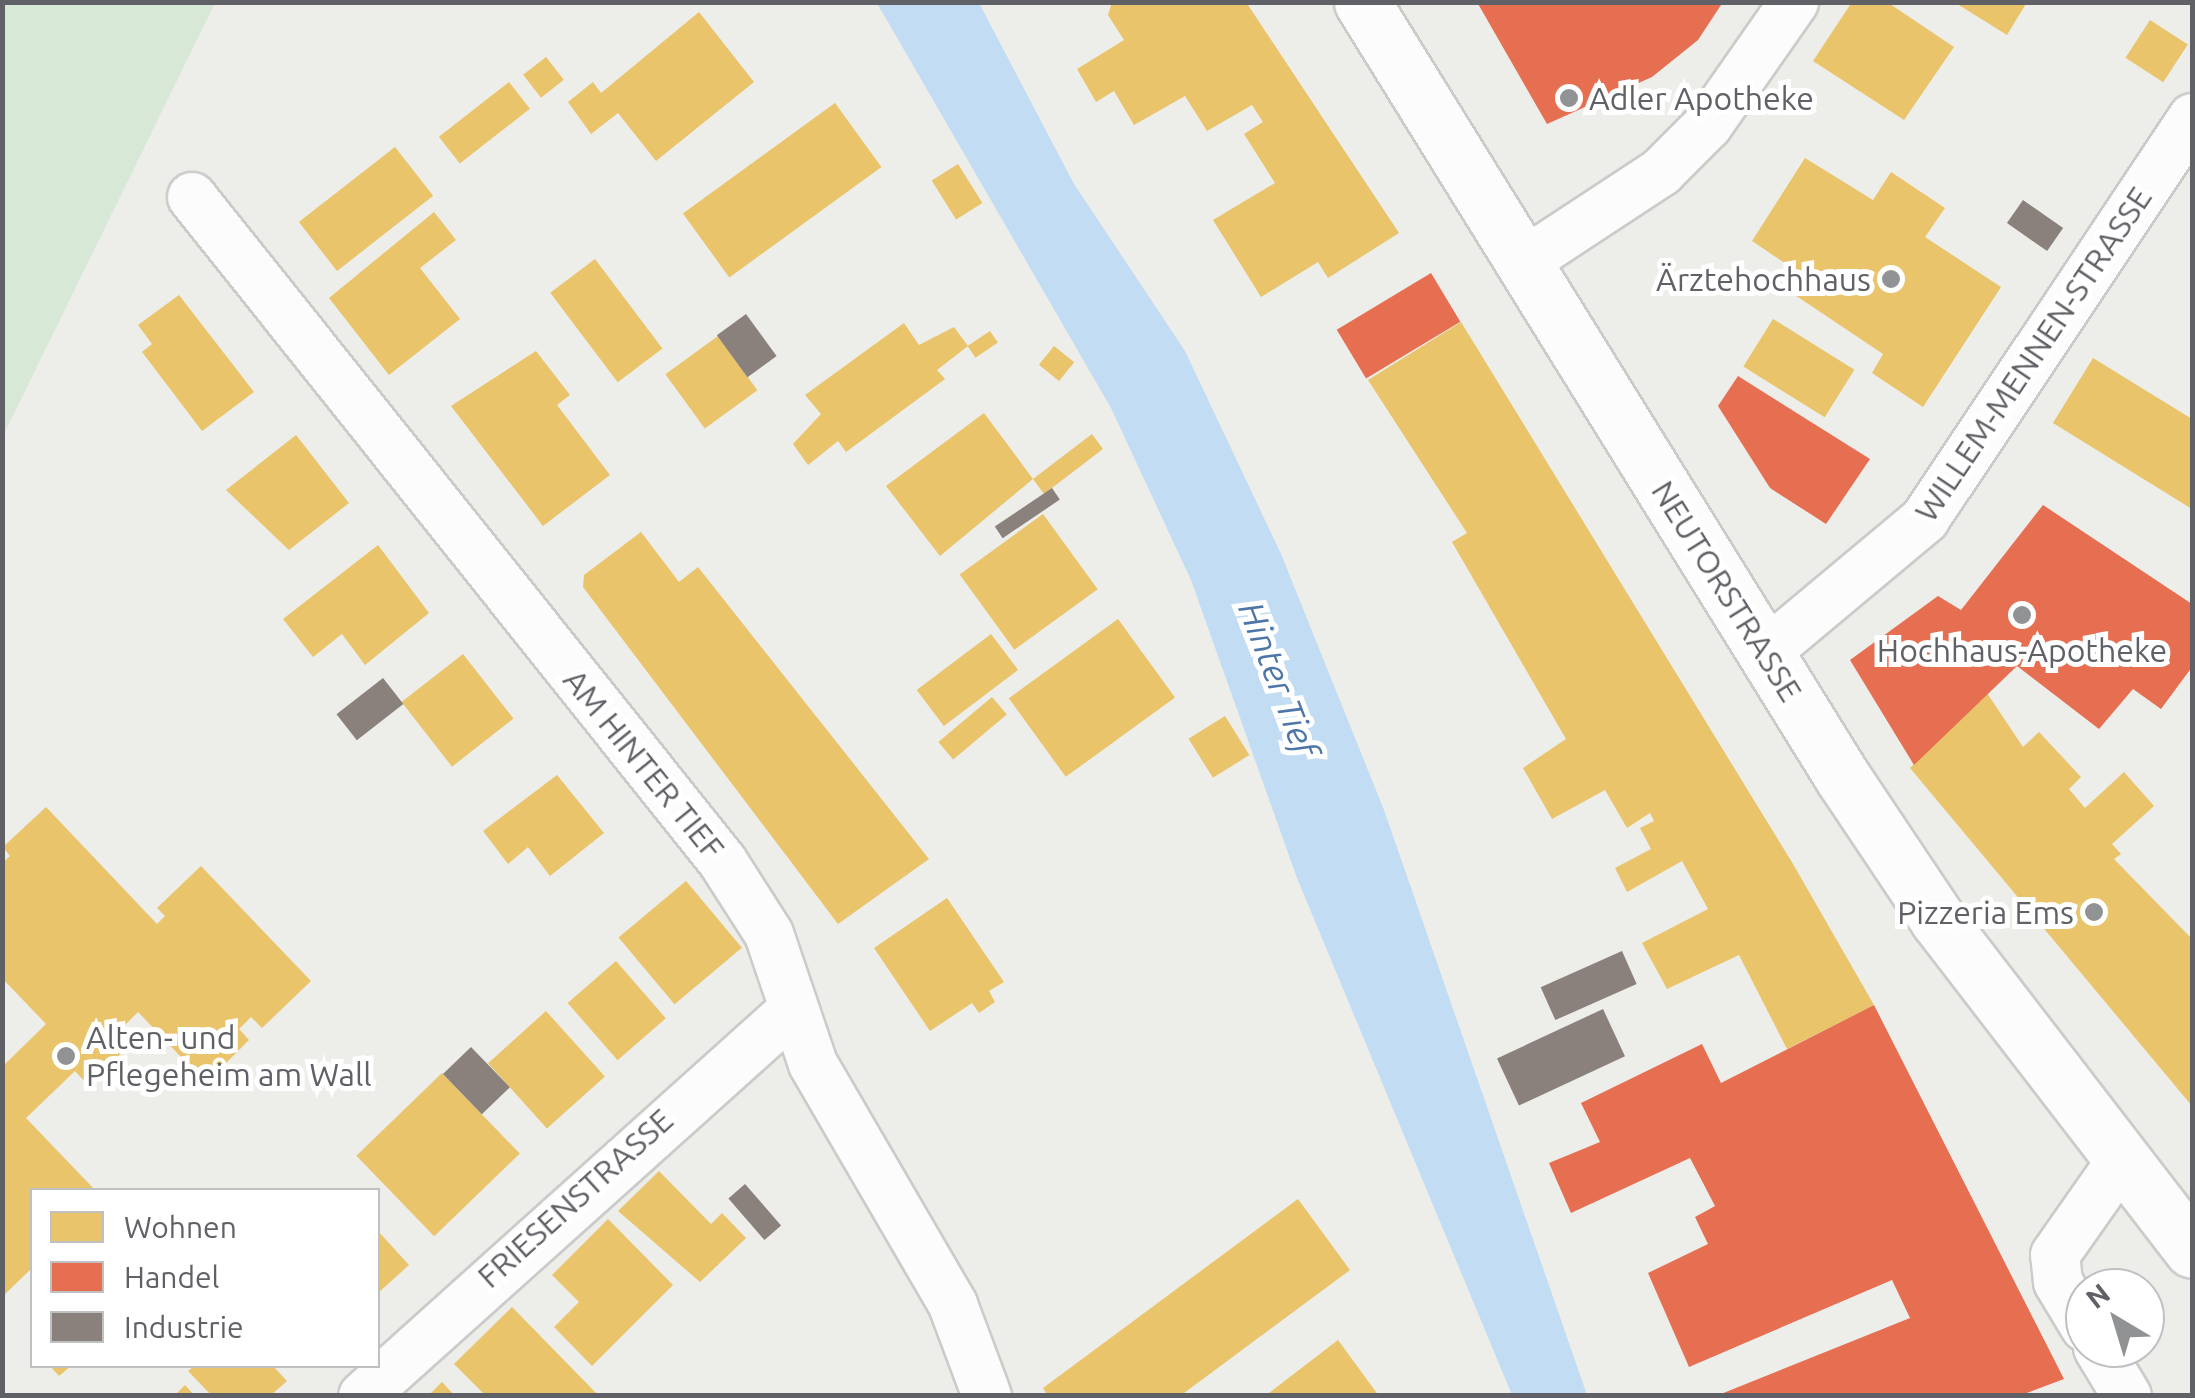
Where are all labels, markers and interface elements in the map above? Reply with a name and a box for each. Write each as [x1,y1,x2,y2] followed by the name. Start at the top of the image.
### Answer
[1589,79,1814,117] place label: Adler Apotheke
[1558,87,1580,109] marker: Adler Apotheke
[1907,180,2159,528] street label: WILLEM-MENNEN-STRASSE
[1656,260,1871,298] place label: Ärztehochhaus
[1880,268,1902,290] marker: Ärztehochhaus
[1644,474,1810,708] street label: NEUTORSTRASSE
[1230,596,1328,762] water label: Hinter Tief
[2011,604,2033,626] marker: Hochhaus-Apotheke
[1877,631,2167,669] place label: Hochhaus-Apotheke
[556,661,732,867] street label: AM HINTER TIEF
[1897,893,2074,931] place label: Pizzeria Ems
[2083,901,2105,923] marker: Pizzeria Ems
[86,1019,372,1094] place label: Alten- und Pflegeheim am Wall
[55,1045,77,1067] marker: Alten- und Pflegeheim am Wall
[470,1101,680,1295] street label: FRIESENSTRASSE
[30,1188,380,1368] legend
[124,1210,237,1244] text: Wohnen
[124,1260,219,1294] text: Handel
[2065,1268,2165,1368] north arrow
[2080,1277,2115,1314] text: N
[124,1310,244,1344] text: Industrie

